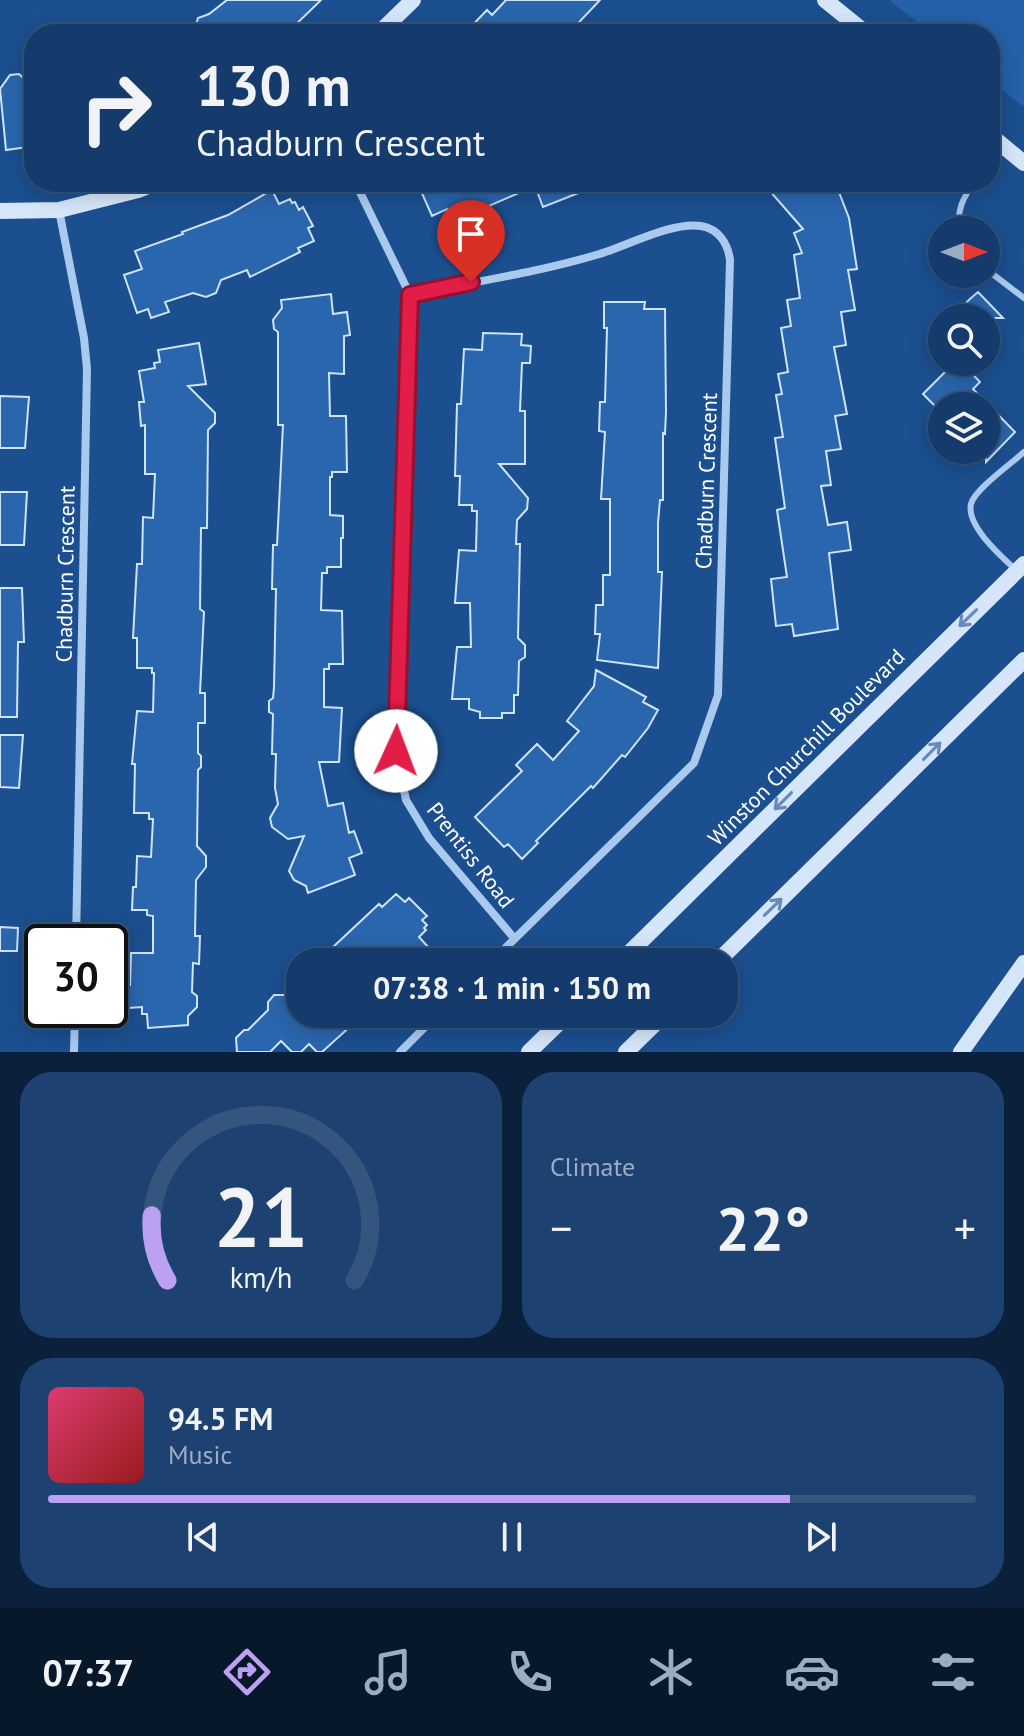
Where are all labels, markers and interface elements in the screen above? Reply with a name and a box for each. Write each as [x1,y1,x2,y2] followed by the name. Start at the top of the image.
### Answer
[196,49,351,121] text: 130 m
[64,56,168,160] icon: right
[196,119,485,166] text: Chadburn Crescent
[437,200,505,282] pin
[449,212,493,256] icon: arrive
[928,216,1000,288] north arrow
[928,216,1000,464] map controls
[928,304,1000,376] button: search
[689,392,723,570] street label: Chadburn Crescent
[928,392,1000,464] button: layers
[49,485,81,663] street label: Chadburn Crescent
[958,609,978,628] one-way arrow
[702,643,910,851] street label: Winston Churchill Boulevard
[354,709,438,793] position arrow
[922,742,942,761] one-way arrow
[774,791,793,810] one-way arrow
[421,797,521,913] street label: Prentiss Road
[763,898,783,917] one-way arrow
[24,924,128,1028] speed limit sign: 30
[373,968,651,1007] text: 07:38 · 1 min · 150 m
[550,1150,635,1183] text: Climate
[214,1162,308,1270] text: 21
[716,1189,810,1267] text: 22°
[550,1199,572,1256] text: −
[954,1199,976,1256] text: +
[230,1259,292,1296] text: km/h
[168,1399,273,1438] text: 94.5 FM
[168,1438,232,1471] text: Music
[181,1515,225,1559] icon: previous
[490,1515,534,1559] icon: pause
[799,1515,843,1559] icon: next
[219,1644,275,1700] icon: directions
[360,1644,416,1700] icon: music
[502,1644,558,1700] icon: phone
[643,1644,699,1700] icon: climate
[784,1644,840,1700] icon: car
[925,1644,981,1700] icon: filters
[43,1649,134,1696] text: 07:37

